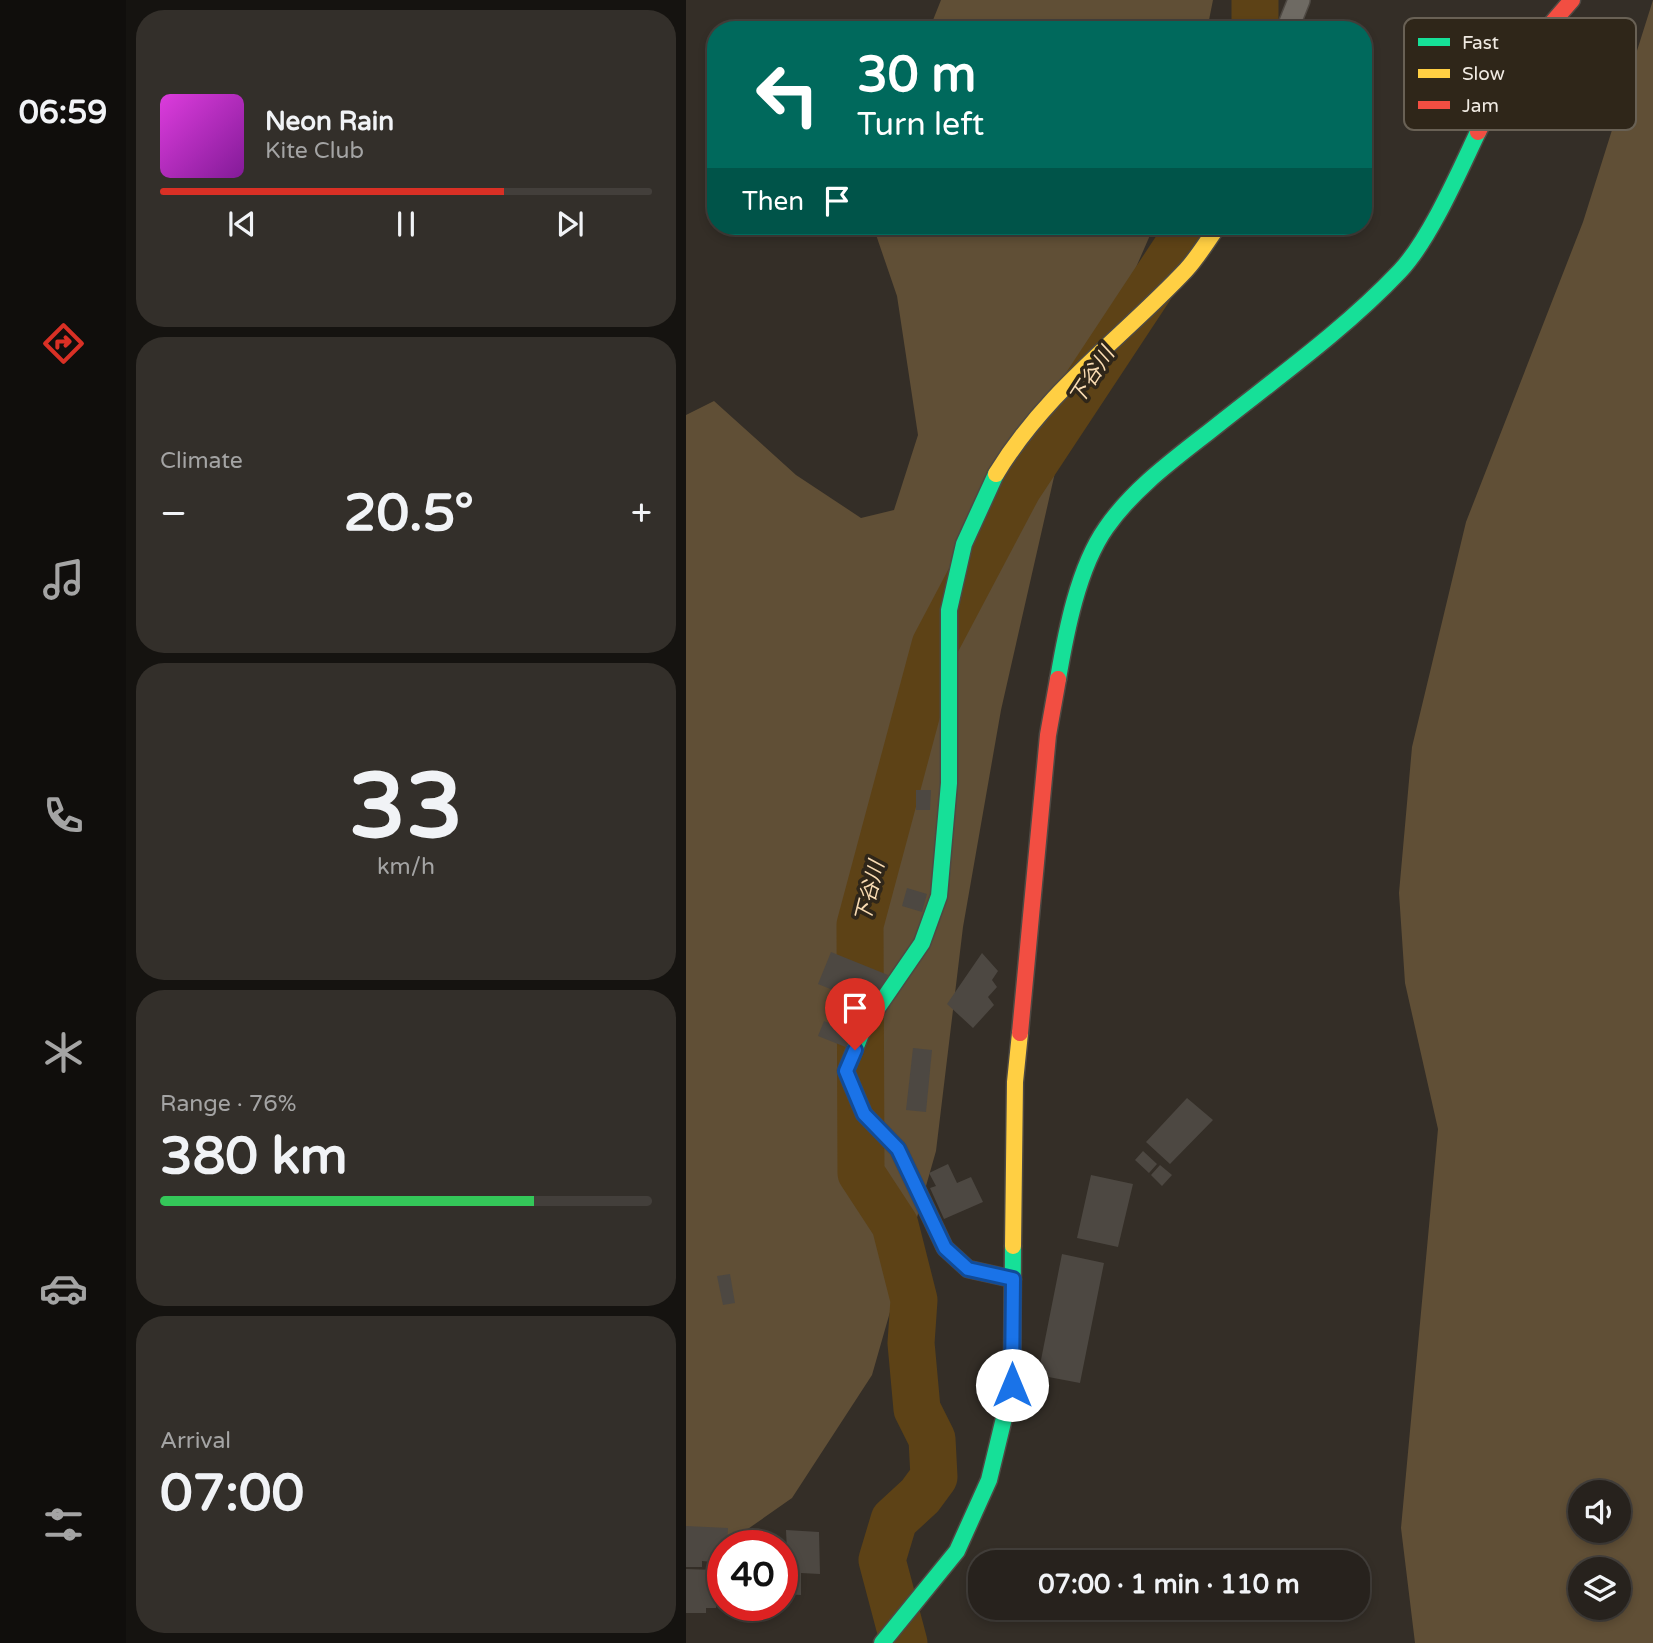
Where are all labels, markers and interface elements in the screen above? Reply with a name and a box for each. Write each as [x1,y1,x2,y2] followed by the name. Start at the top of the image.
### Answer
[1404,18,1636,130] legend
[1462,32,1499,54] text: Fast
[857,46,976,105] text: 30 m
[742,49,833,140] icon: left
[1462,63,1505,85] text: Slow
[19,94,107,132] text: 06:59
[1462,95,1499,117] text: Jam
[265,106,394,137] text: Neon Rain
[857,106,984,144] text: Turn left
[265,137,364,165] text: Kite Club
[818,182,856,220] icon: arrive
[742,186,804,217] text: Then
[223,205,261,243] icon: previous
[387,205,425,243] icon: pause
[551,205,589,243] icon: next
[39,319,88,368] icon: directions
[1064,341,1121,409] water label: 下谷川
[160,447,243,475] text: Climate
[344,482,474,545] text: 20.5°
[160,491,187,537] text: −
[631,491,652,537] text: +
[39,555,88,604] icon: music
[349,752,463,862] text: 33
[39,791,88,840] icon: phone
[377,853,435,881] text: km/h
[850,856,890,926] water label: 下谷川
[825,978,885,1050] pin
[836,989,874,1027] icon: arrive
[39,1028,88,1077] icon: climate
[160,1090,296,1118] text: Range · 76%
[160,1125,348,1188] text: 380 km
[39,1264,88,1313] icon: car
[975,1348,1049,1422] position arrow
[160,1427,231,1455] text: Arrival
[160,1462,304,1525] text: 07:00
[1568,1480,1631,1620] map controls
[1568,1480,1631,1543] button: sound
[39,1500,88,1549] icon: filters
[707,1530,798,1621] speed limit sign: 40
[1568,1557,1631,1620] button: layers
[1038,1569,1300,1600] text: 07:00 · 1 min · 110 m

